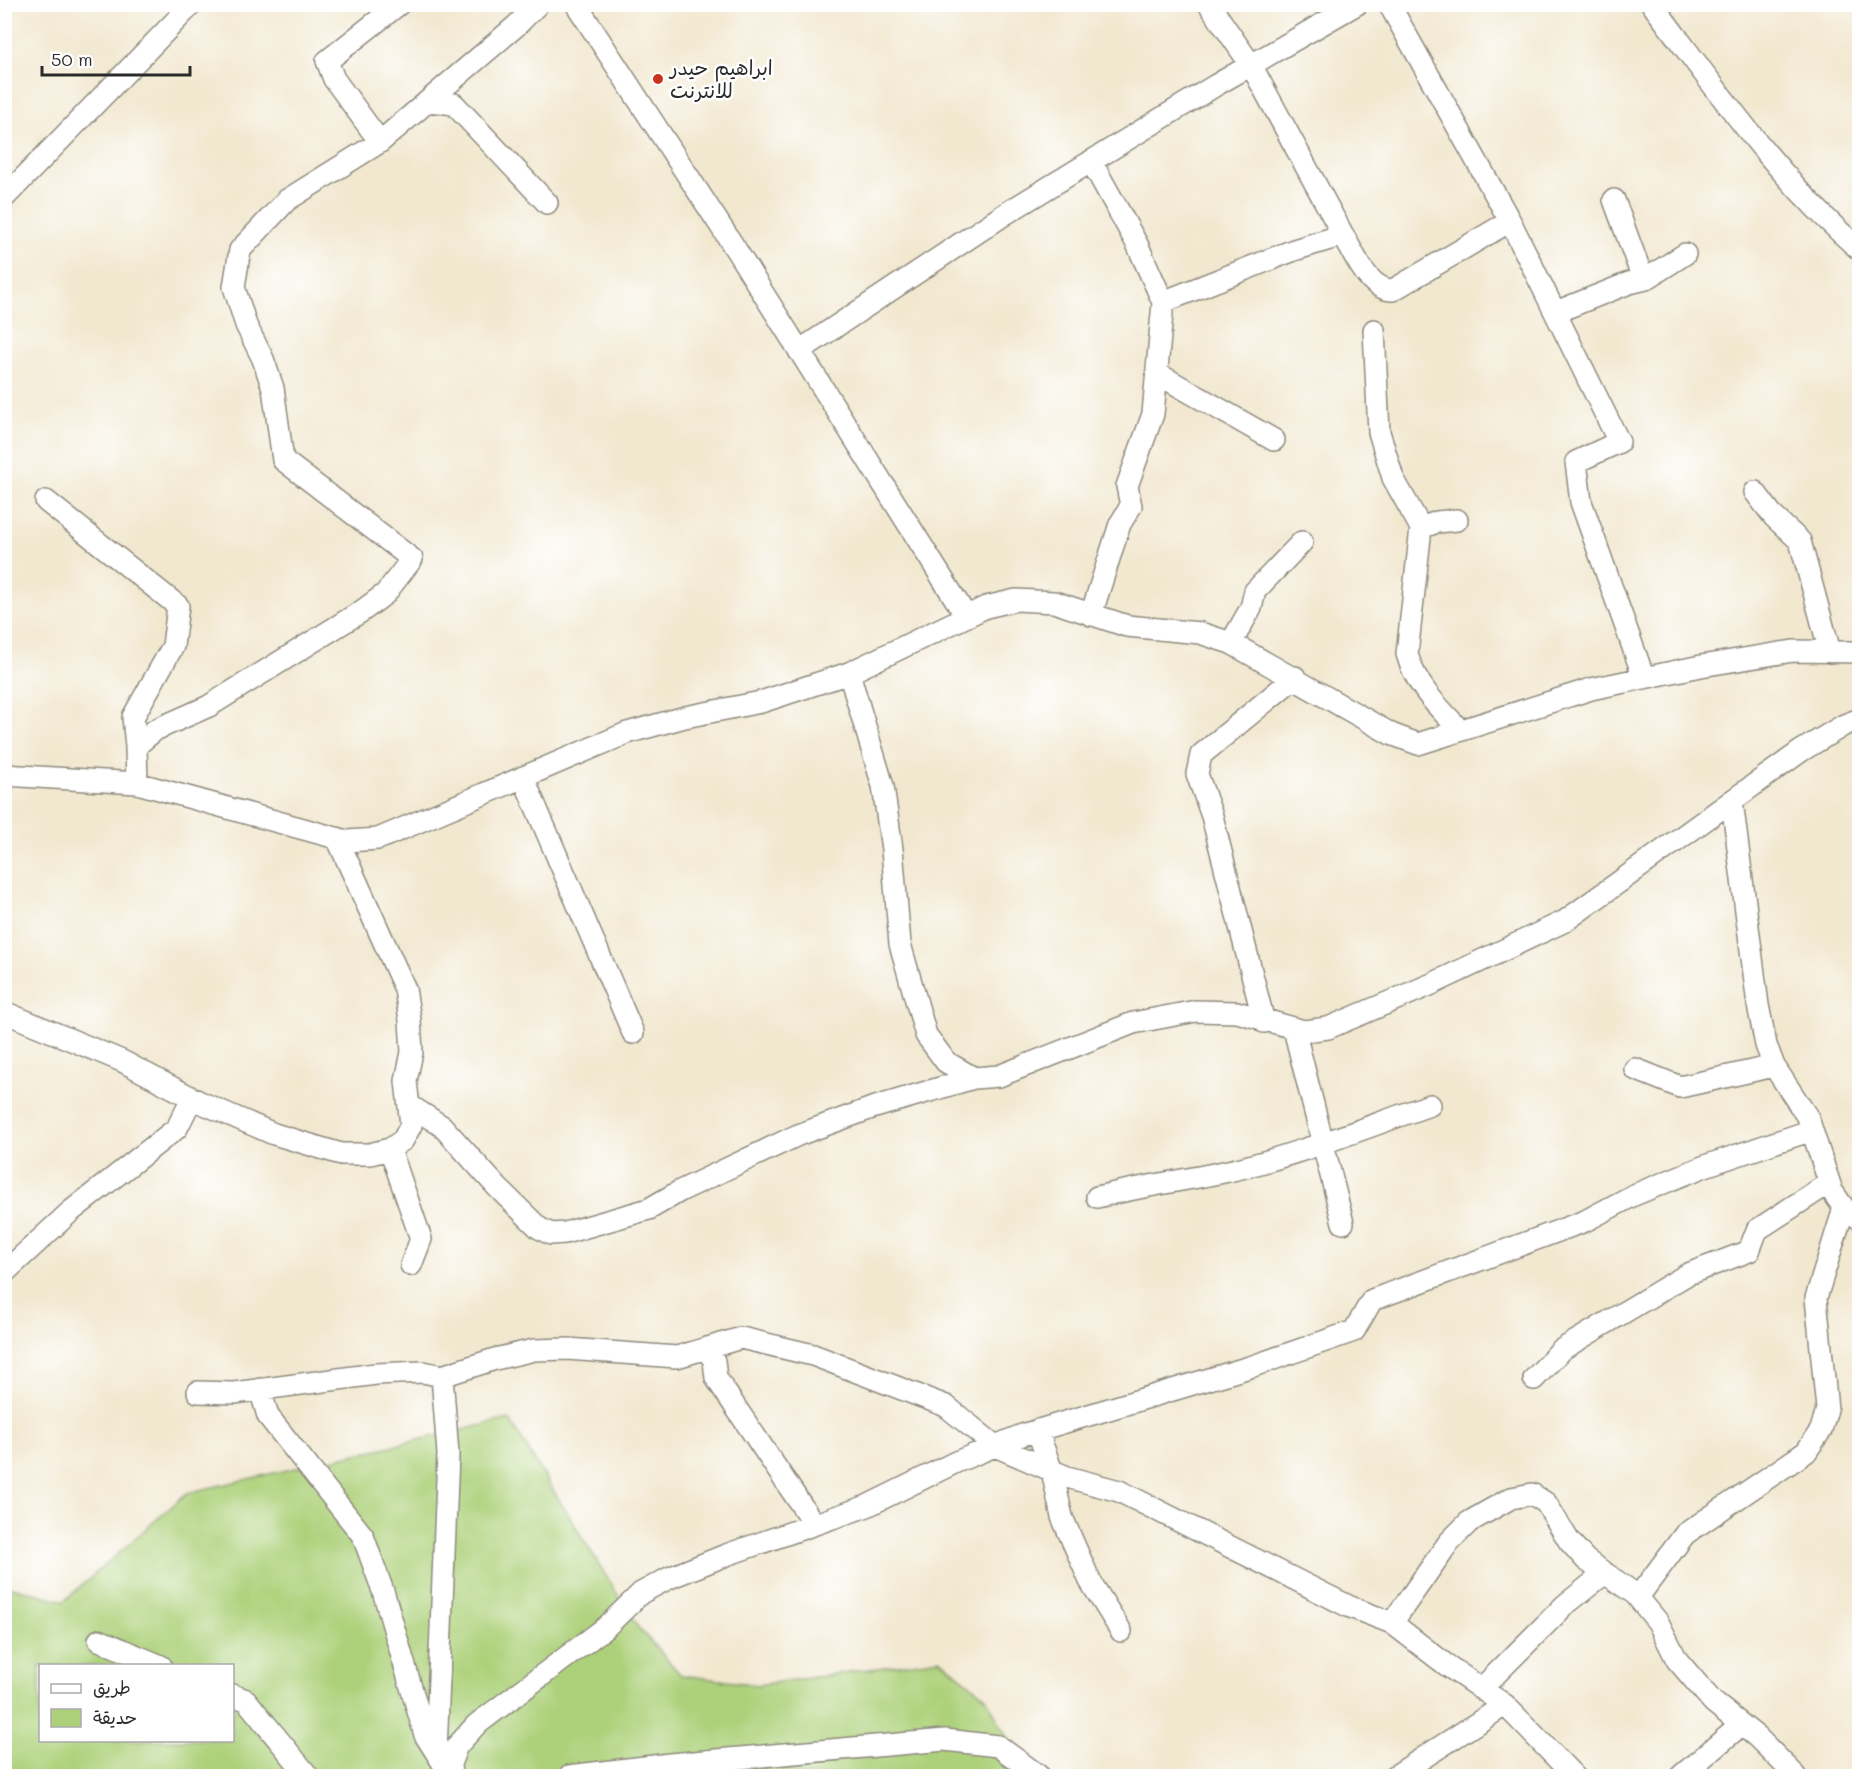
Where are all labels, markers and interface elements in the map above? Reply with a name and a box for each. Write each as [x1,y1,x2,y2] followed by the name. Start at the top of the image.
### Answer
[42,39,190,77] scale bar
[51,47,93,71] text: 50 m
[668,54,773,103] place label: ابراهيم حيدر للانترنت
[651,72,665,86] marker: ابراهيم حيدر للانترنت
[39,1664,234,1742] legend
[93,1675,131,1699] text: طريق
[93,1705,137,1729] text: حديقة

